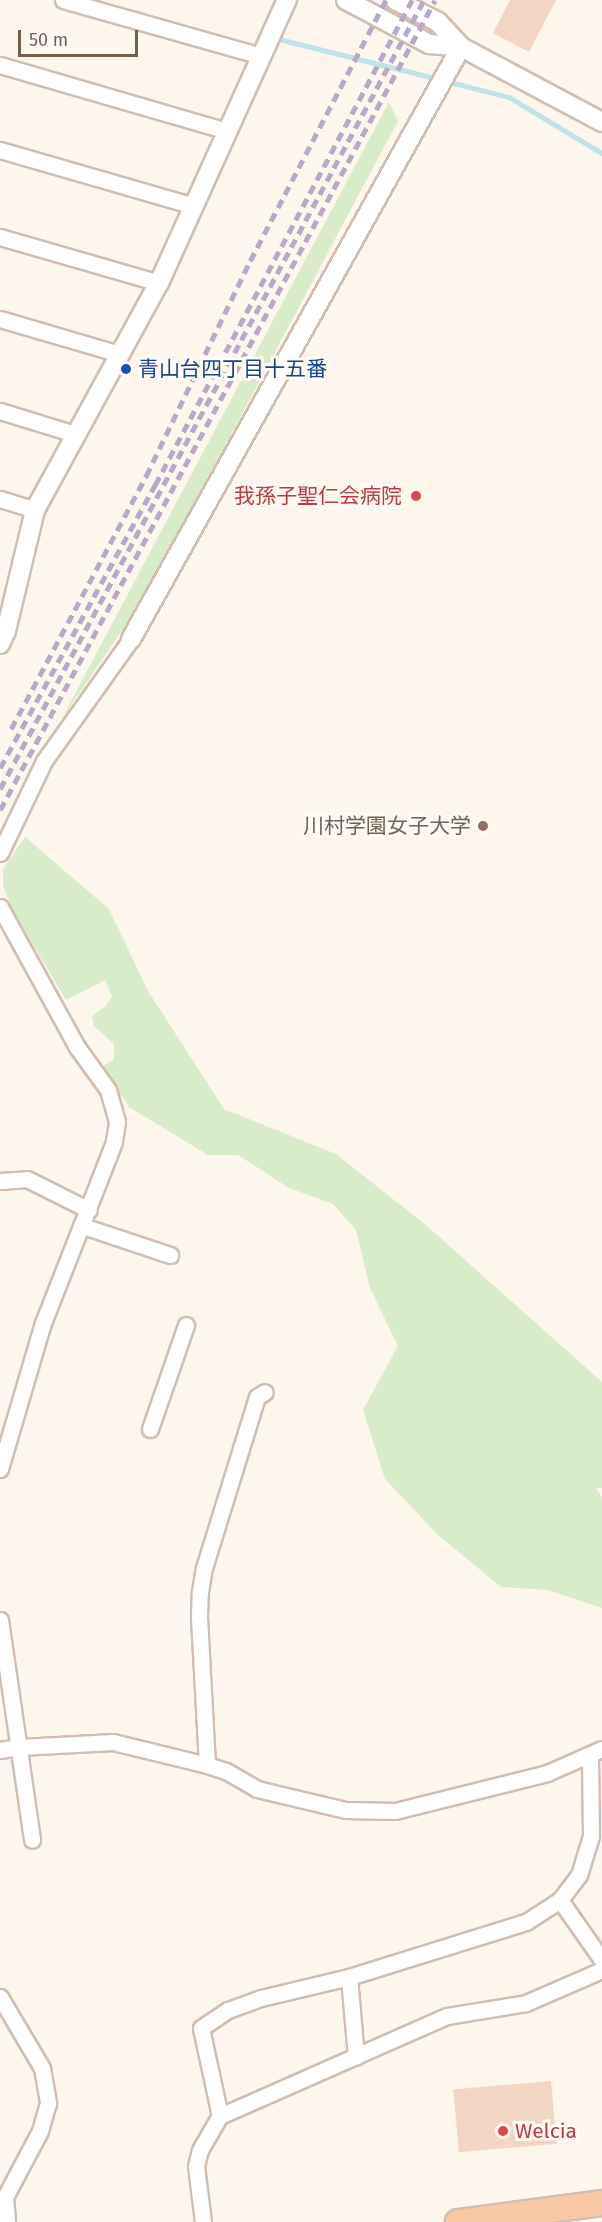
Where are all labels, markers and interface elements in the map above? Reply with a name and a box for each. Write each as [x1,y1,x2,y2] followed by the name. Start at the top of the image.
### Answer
[21,18,141,56] scale bar
[29,29,68,51] text: 50 m
[138,356,327,382] place label: 青山台四丁目十五番
[119,362,133,376] marker: 青山台四丁目十五番
[234,483,402,509] place label: 我孫子聖仁会病院
[407,487,425,505] marker: 我孫子聖仁会病院
[303,813,471,839] place label: 川村学園女子大学
[476,819,490,833] marker: 川村学園女子大学
[515,2118,577,2144] place label: Welcia
[496,2124,510,2138] marker: Welcia

